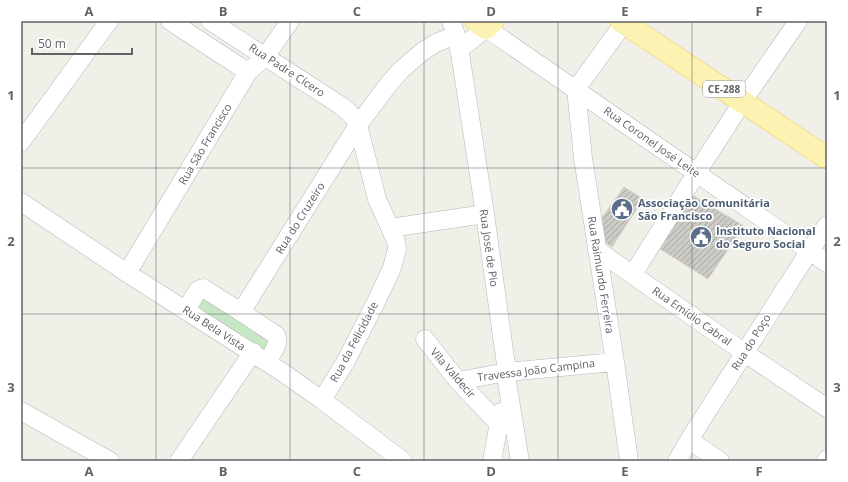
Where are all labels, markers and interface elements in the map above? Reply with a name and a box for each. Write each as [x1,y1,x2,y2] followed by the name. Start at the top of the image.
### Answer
[85,2,94,20] text: A
[219,2,228,20] text: B
[353,2,361,20] text: C
[486,2,496,20] text: D
[621,2,629,20] text: E
[755,2,763,20] text: F
[32,30,132,56] scale bar
[38,35,66,52] text: 50 m
[246,39,328,100] street label: Rua Padre Cícero
[703,81,745,97] road number: CE-288
[7,86,15,104] text: 1
[833,86,841,104] text: 1
[174,100,235,187] street label: Rua São Francisco
[601,103,703,181] street label: Rua Coronel José Leite
[271,179,328,257] street label: Rua do Cruzeiro
[638,195,770,223] place label: Associação Comunitária São Francisco
[609,196,635,222] public building icon: Associação Comunitária São Francisco
[477,208,502,288] street label: Rua José de Pio
[585,215,618,335] street label: Rua Raimundo Ferreira
[716,223,816,251] place label: Instituto Nacional do Seguro Social
[688,224,714,250] public building icon: Instituto Nacional do Seguro Social
[7,232,15,250] text: 2
[833,232,841,250] text: 2
[650,283,735,349] street label: Rua Emídio Cabral
[326,299,381,385] street label: Rua da Felicidade
[180,302,249,354] street label: Rua Bela Vista
[727,310,774,373] street label: Rua do Poço
[427,344,480,401] street label: Vila Valdecir
[476,355,596,384] street label: Travessa João Campina
[7,378,15,396] text: 3
[833,378,841,396] text: 3
[85,462,94,480] text: A
[219,462,228,480] text: B
[353,462,361,480] text: C
[486,462,496,480] text: D
[621,462,629,480] text: E
[755,462,763,480] text: F

